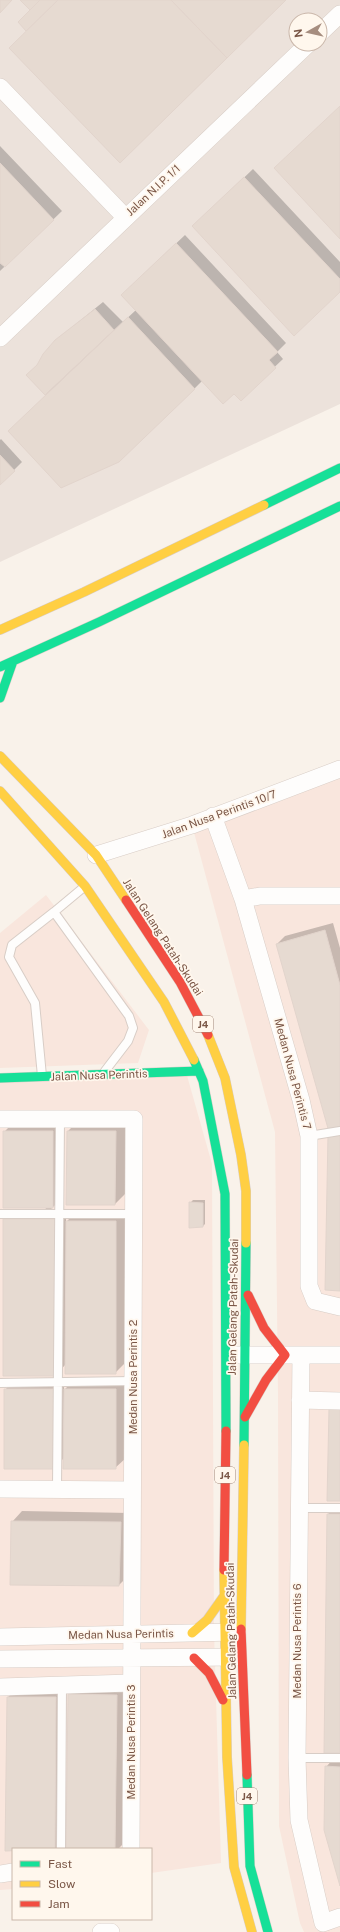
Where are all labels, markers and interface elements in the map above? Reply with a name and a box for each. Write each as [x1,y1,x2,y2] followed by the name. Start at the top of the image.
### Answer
[288,12,328,52] north arrow
[292,28,305,38] text: N
[124,162,182,218] street label: Jalan N.I.P. 1/1
[160,788,278,840] street label: Jalan Nusa Perintis 10/7
[121,876,205,998] street label: Jalan Gelang Patah-Skudai
[193,1016,213,1032] road number: J4
[272,1017,314,1131] street label: Medan Nusa Perintis 7
[50,1067,148,1083] street label: Jalan Nusa Perintis
[226,1239,240,1375] street label: Jalan Gelang Patah-Skudai
[127,1319,139,1434] street label: Medan Nusa Perintis 2
[215,1467,235,1483] road number: J4
[224,1563,238,1699] street label: Jalan Gelang Patah-Skudai
[291,1583,303,1698] street label: Medan Nusa Perintis 6
[68,1627,174,1641] street label: Medan Nusa Perintis
[125,1684,137,1800] street label: Medan Nusa Perintis 3
[237,1788,257,1804] road number: J4
[12,1848,152,1920] legend
[48,1857,73,1871] text: Fast
[48,1877,76,1891] text: Slow
[48,1897,70,1911] text: Jam

